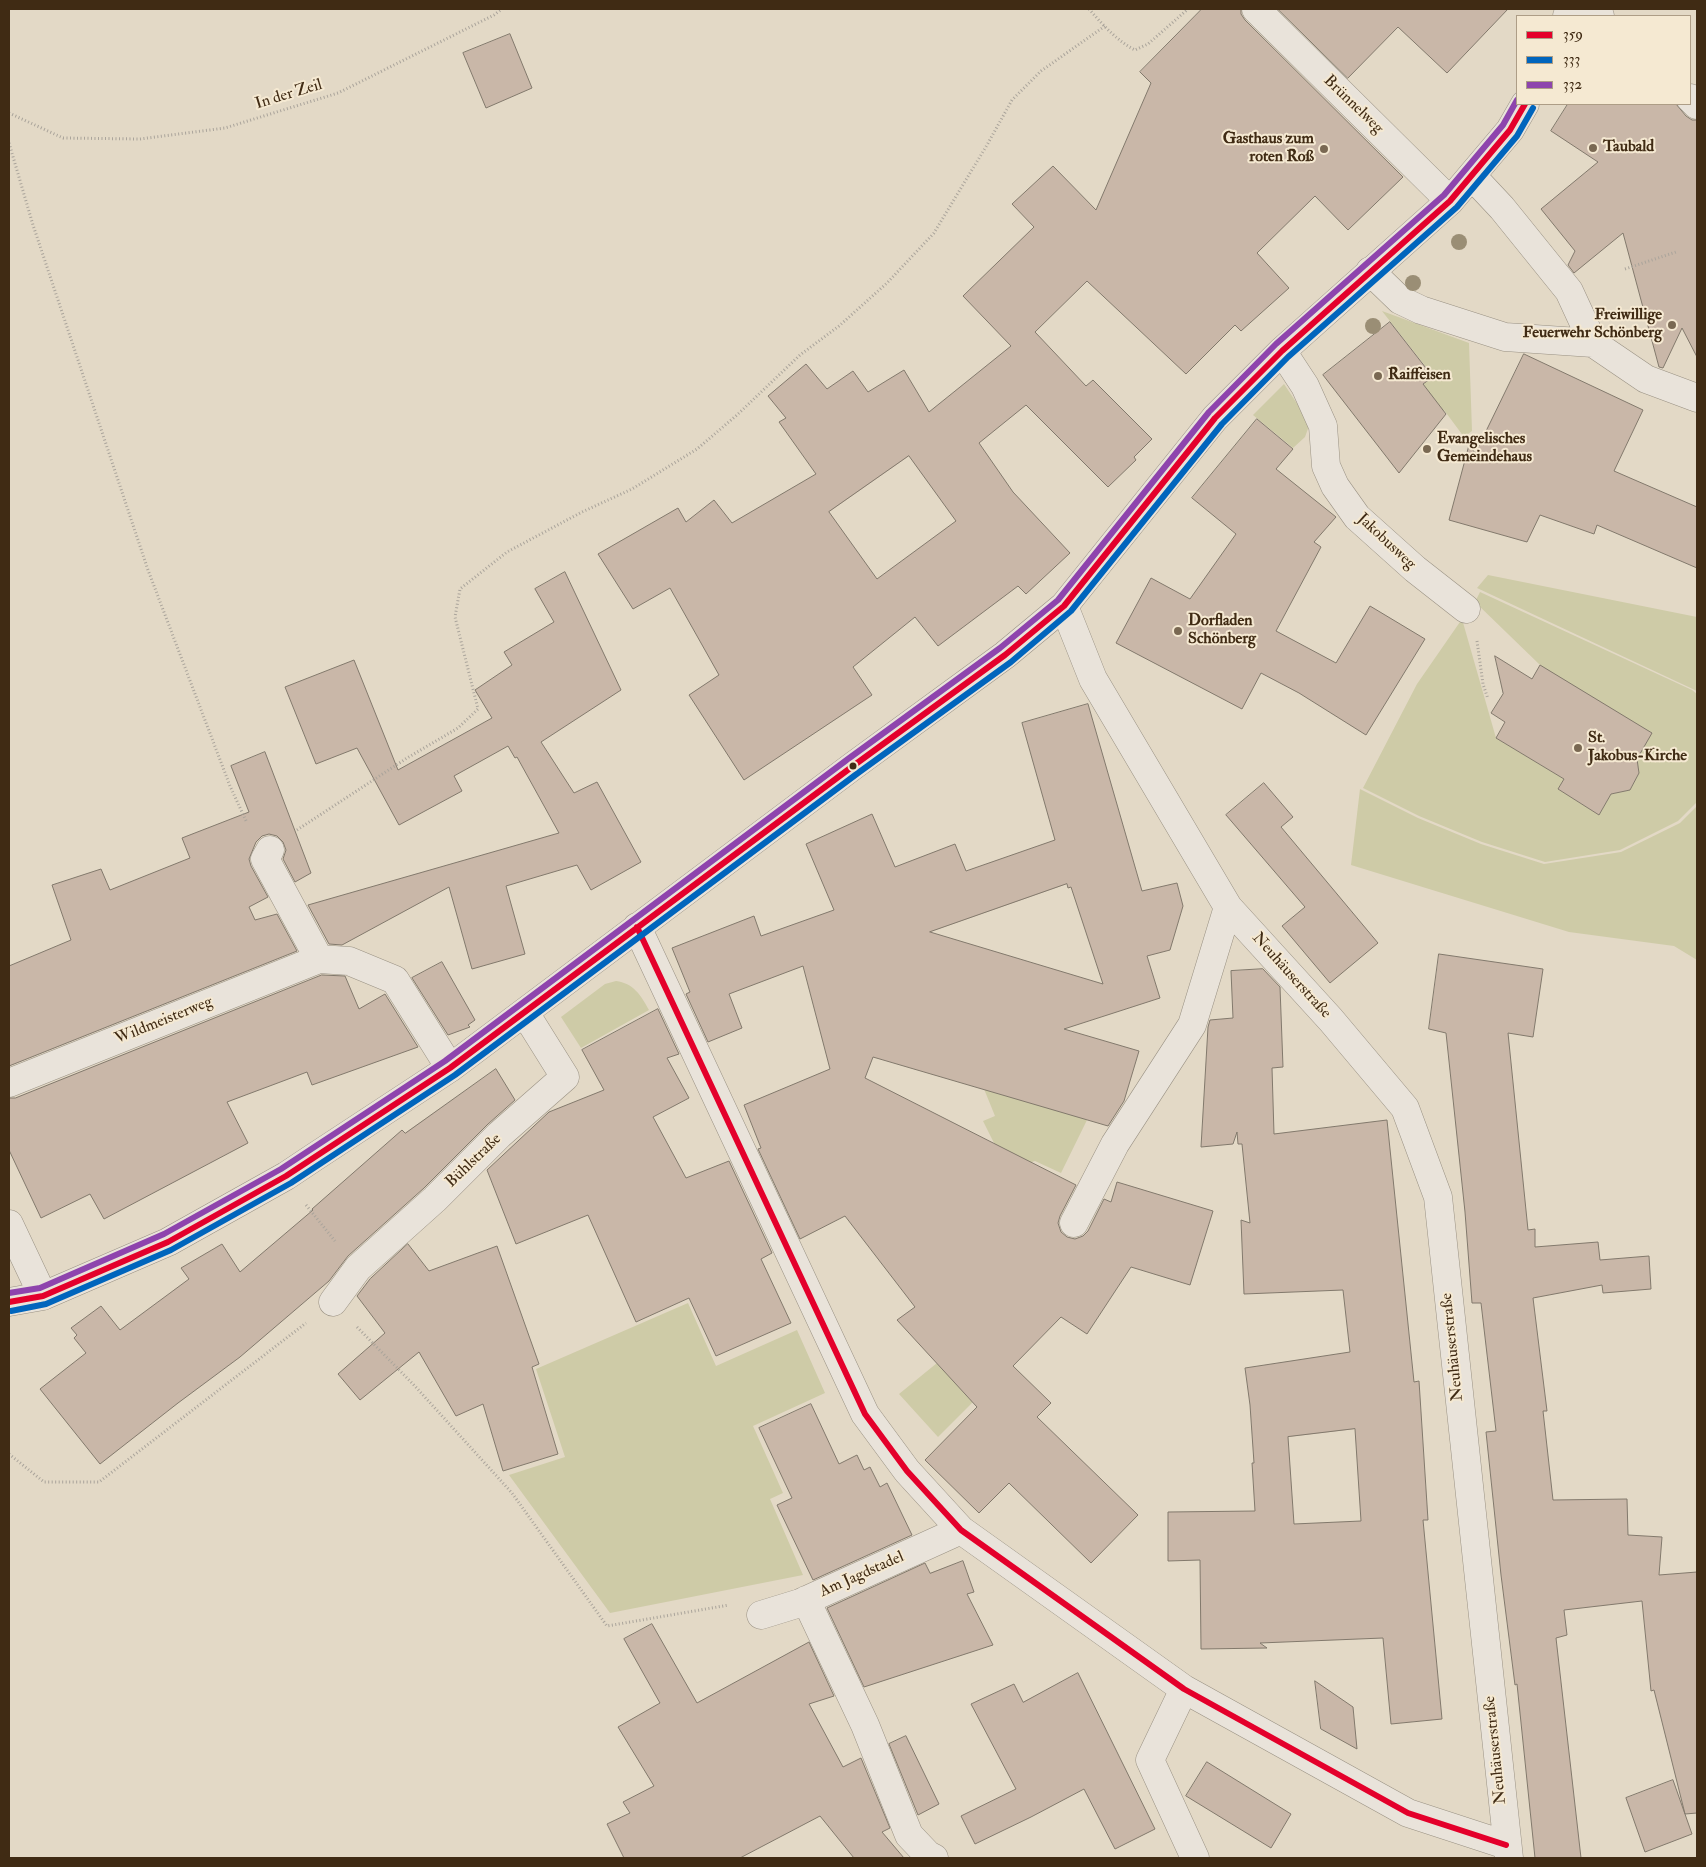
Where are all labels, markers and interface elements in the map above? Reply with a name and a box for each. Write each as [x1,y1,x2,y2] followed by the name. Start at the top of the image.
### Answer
[1516,15,1691,105] legend
[1563,25,1583,44] text: 359
[1563,50,1580,69] text: 333
[1319,72,1387,138] street label: Brünnelweg
[1563,75,1582,94] text: 332
[253,76,325,114] street label: In der Zeil
[1223,130,1314,168] place label: Gasthaus zum roten Roß
[1603,138,1654,158] place label: Taubald
[1587,142,1599,154] marker: Taubald
[1318,143,1330,155] marker: Gasthaus zum roten Roß
[1523,306,1662,344] place label: Freiwillige Feuerwehr Schönberg
[1666,319,1678,331] marker: Freiwillige Feuerwehr Schönberg
[1388,366,1451,386] place label: Raiffeisen
[1372,370,1384,382] marker: Raiffeisen
[1437,430,1532,468] place label: Evangelisches Gemeindehaus
[1421,443,1433,455] marker: Evangelisches Gemeindehaus
[1353,510,1419,574] street label: Jakobusweg
[1188,612,1256,650] place label: Dorfladen Schönberg
[1172,625,1184,637] marker: Dorfladen Schönberg
[1588,729,1687,767] place label: St. Jakobus-Kirche
[1572,742,1584,754] marker: St. Jakobus-Kirche
[848,761,858,771] unlabelled marker
[1247,929,1335,1023] street label: Neuhäuserstraße
[112,993,216,1049] street label: Wildmeisterweg
[442,1130,506,1192] street label: Bühlstraße
[1438,1292,1468,1402] street label: Neuhäuserstraße
[817,1548,907,1602] street label: Am Jagdstadel
[1481,1695,1511,1805] street label: Neuhäuserstraße

